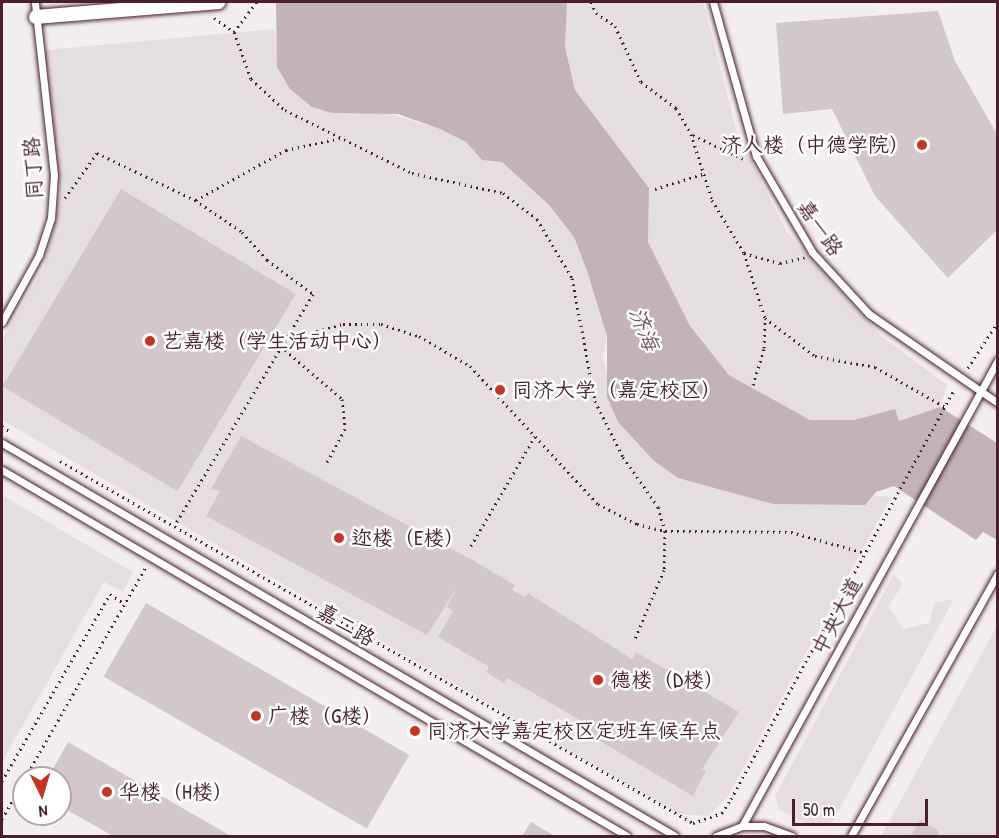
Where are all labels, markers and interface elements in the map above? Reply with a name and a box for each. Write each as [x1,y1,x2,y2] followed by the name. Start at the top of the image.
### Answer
[721,132,910,158] place label: 济人楼（中德学院）
[19,136,47,200] street label: 同丁路
[915,138,929,152] marker: 济人楼（中德学院）
[792,195,848,261] street label: 嘉一路
[624,304,664,354] water label: 济海
[162,328,393,354] place label: 艺嘉楼（学生活动中心）
[143,334,157,348] marker: 艺嘉楼（学生活动中心）
[512,377,722,403] place label: 同济大学（嘉定校区）
[493,383,507,397] marker: 同济大学（嘉定校区）
[351,525,465,551] place label: 迩楼（E楼）
[332,531,346,545] marker: 迩楼（E楼）
[806,573,868,659] street label: 中央大道
[312,598,380,652] street label: 嘉二路
[610,667,725,693] place label: 德楼（D楼）
[591,673,605,687] marker: 德楼（D楼）
[268,703,383,729] place label: 广楼（G楼）
[249,709,263,723] marker: 广楼（G楼）
[427,718,721,744] place label: 同济大学嘉定校区定班车候车点
[408,724,422,738] marker: 同济大学嘉定校区定班车候车点
[12,766,72,826] north arrow
[119,779,234,805] place label: 华楼（H楼）
[100,785,114,799] marker: 华楼（H楼）
[795,787,932,825] scale bar
[803,797,835,822] text: 50 m
[38,801,49,823] text: N

